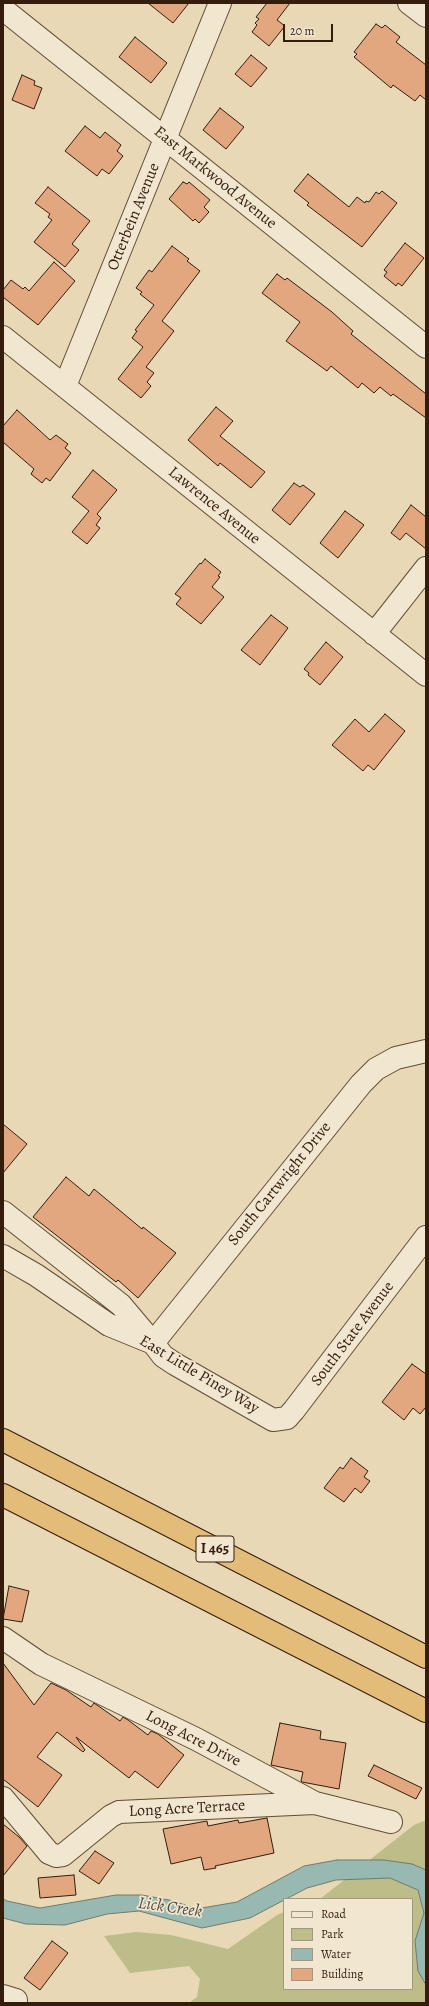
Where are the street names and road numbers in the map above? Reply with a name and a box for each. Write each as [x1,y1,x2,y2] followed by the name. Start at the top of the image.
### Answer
[150,122,280,234] street label: East Markwood Avenue
[104,160,164,274] street label: Otterbein Avenue
[164,463,264,549] street label: Lawrence Avenue
[224,1118,336,1250] street label: South Cartwright Drive
[307,1278,399,1390] street label: South State Avenue
[136,1332,262,1418] street label: East Little Piney Way
[196,1536,234,1562] road number: I 465
[142,1707,244,1771] street label: Long Acre Drive
[128,1796,246,1822] street label: Long Acre Terrace

